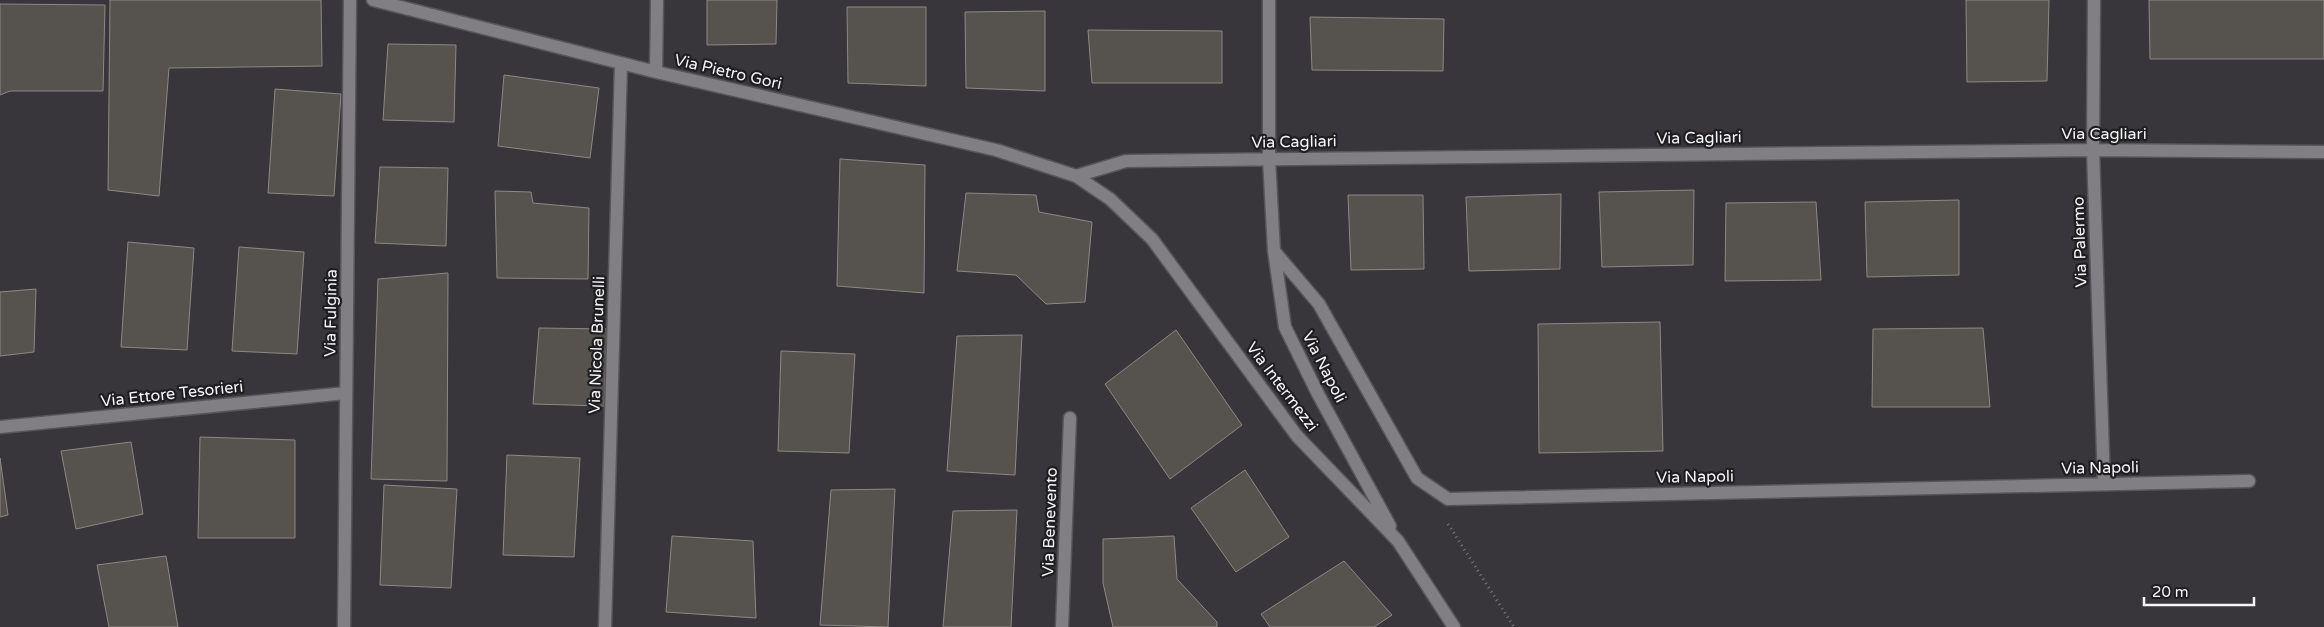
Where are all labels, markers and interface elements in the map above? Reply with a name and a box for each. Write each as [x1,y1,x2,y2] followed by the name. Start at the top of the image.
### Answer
[672,50,784,94] street label: Via Pietro Gori
[2061,124,2147,144] street label: Via Cagliari
[1656,127,1742,149] street label: Via Cagliari
[1251,131,1337,153] street label: Via Cagliari
[2068,196,2092,288] street label: Via Palermo
[320,269,342,357] street label: Via Fulginia
[585,276,609,414] street label: Via Nicola Brunelli
[1297,328,1351,406] street label: Via Napoli
[1242,338,1322,436] street label: Via Intermezzi
[100,377,244,411] street label: Via Ettore Tesorieri
[2061,457,2139,479] street label: Via Napoli
[1656,466,1734,488] street label: Via Napoli
[1038,467,1062,577] street label: Via Benevento
[2144,574,2254,606] scale bar
[2152,583,2189,601] text: 20 m

